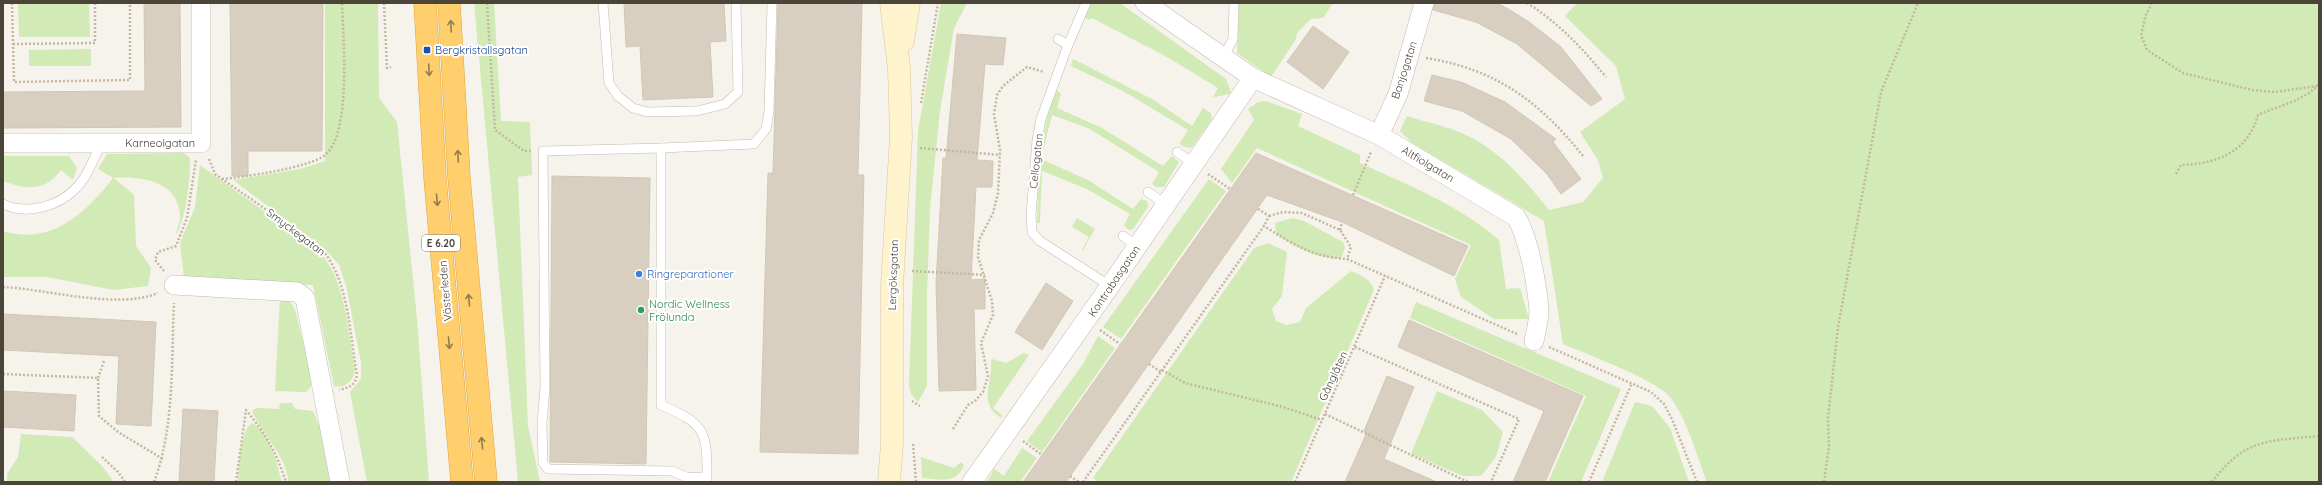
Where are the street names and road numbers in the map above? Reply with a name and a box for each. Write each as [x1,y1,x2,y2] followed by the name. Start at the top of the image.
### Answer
[1388,39,1420,101] street label: Banjogatan
[1026,133,1046,189] street label: Cellogatan
[125,136,195,150] street label: Karneolgatan
[1399,143,1457,185] street label: Altfiolgatan
[264,205,328,259] street label: Smyckegatan
[422,235,460,251] road number: E 6.20
[885,239,901,311] street label: Lergöksgatan
[1085,243,1143,319] street label: Kontrabasgatan
[435,260,455,322] street label: Västerleden
[1315,349,1351,403] street label: Gånglåten

